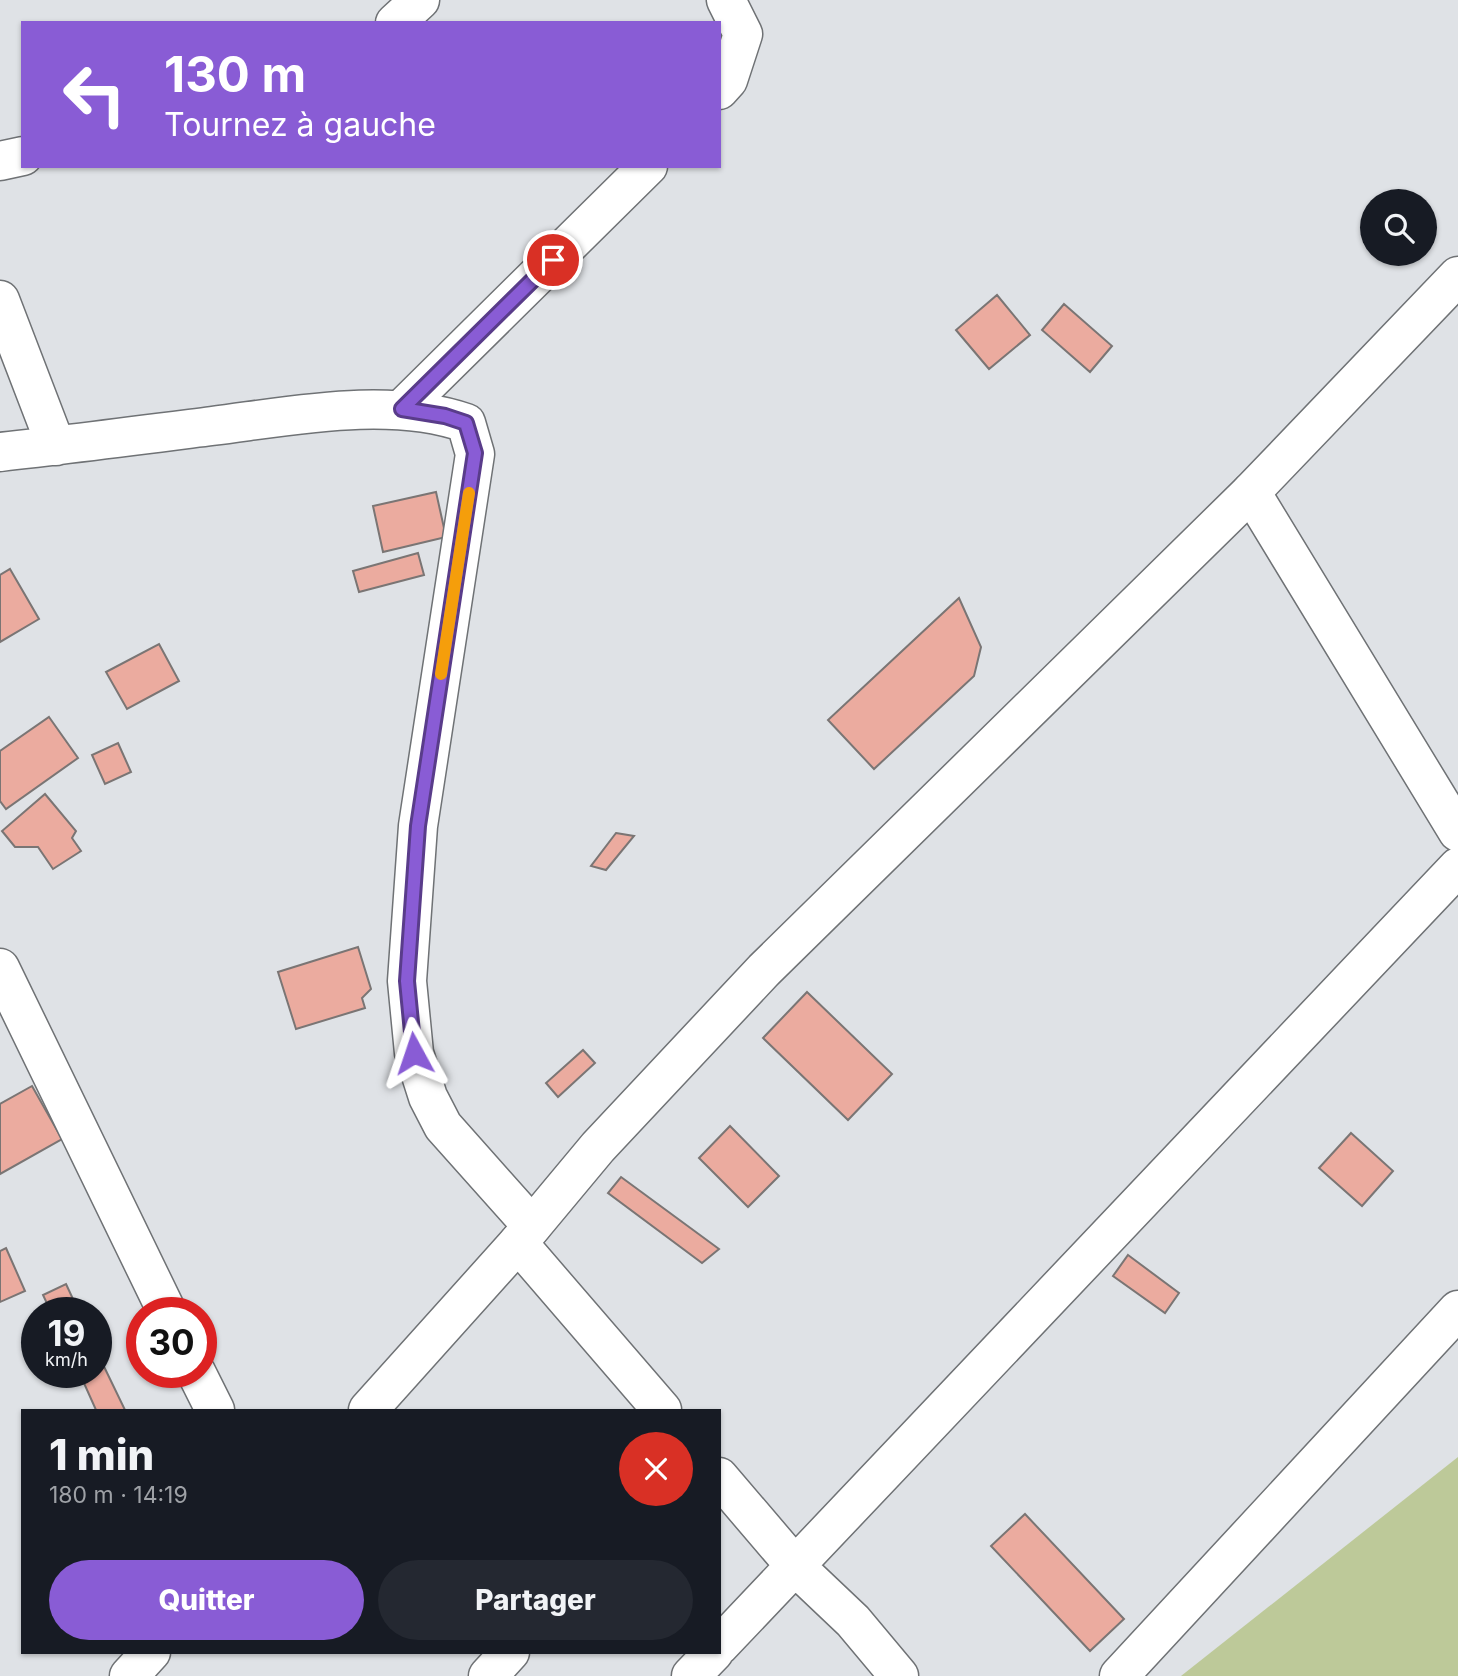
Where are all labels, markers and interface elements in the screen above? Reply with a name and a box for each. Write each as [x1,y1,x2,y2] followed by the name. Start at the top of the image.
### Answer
[164,45,306,104] text: 130 m
[49,49,140,140] icon: left
[164,105,436,144] text: Tournez à gauche
[1360,189,1437,266] map controls
[1360,189,1437,266] button: search
[523,230,583,290] pin
[534,241,572,279] icon: arrive
[377,1016,451,1090] position arrow
[126,1297,217,1388] speed limit sign: 30
[48,1312,85,1354] text: 19
[45,1349,88,1370] text: km/h
[49,1429,154,1480] text: 1 min
[619,1432,693,1506] button: close
[49,1481,188,1509] text: 180 m · 14:19
[49,1560,364,1640] button: Quitter
[378,1560,693,1640] button: Partager

